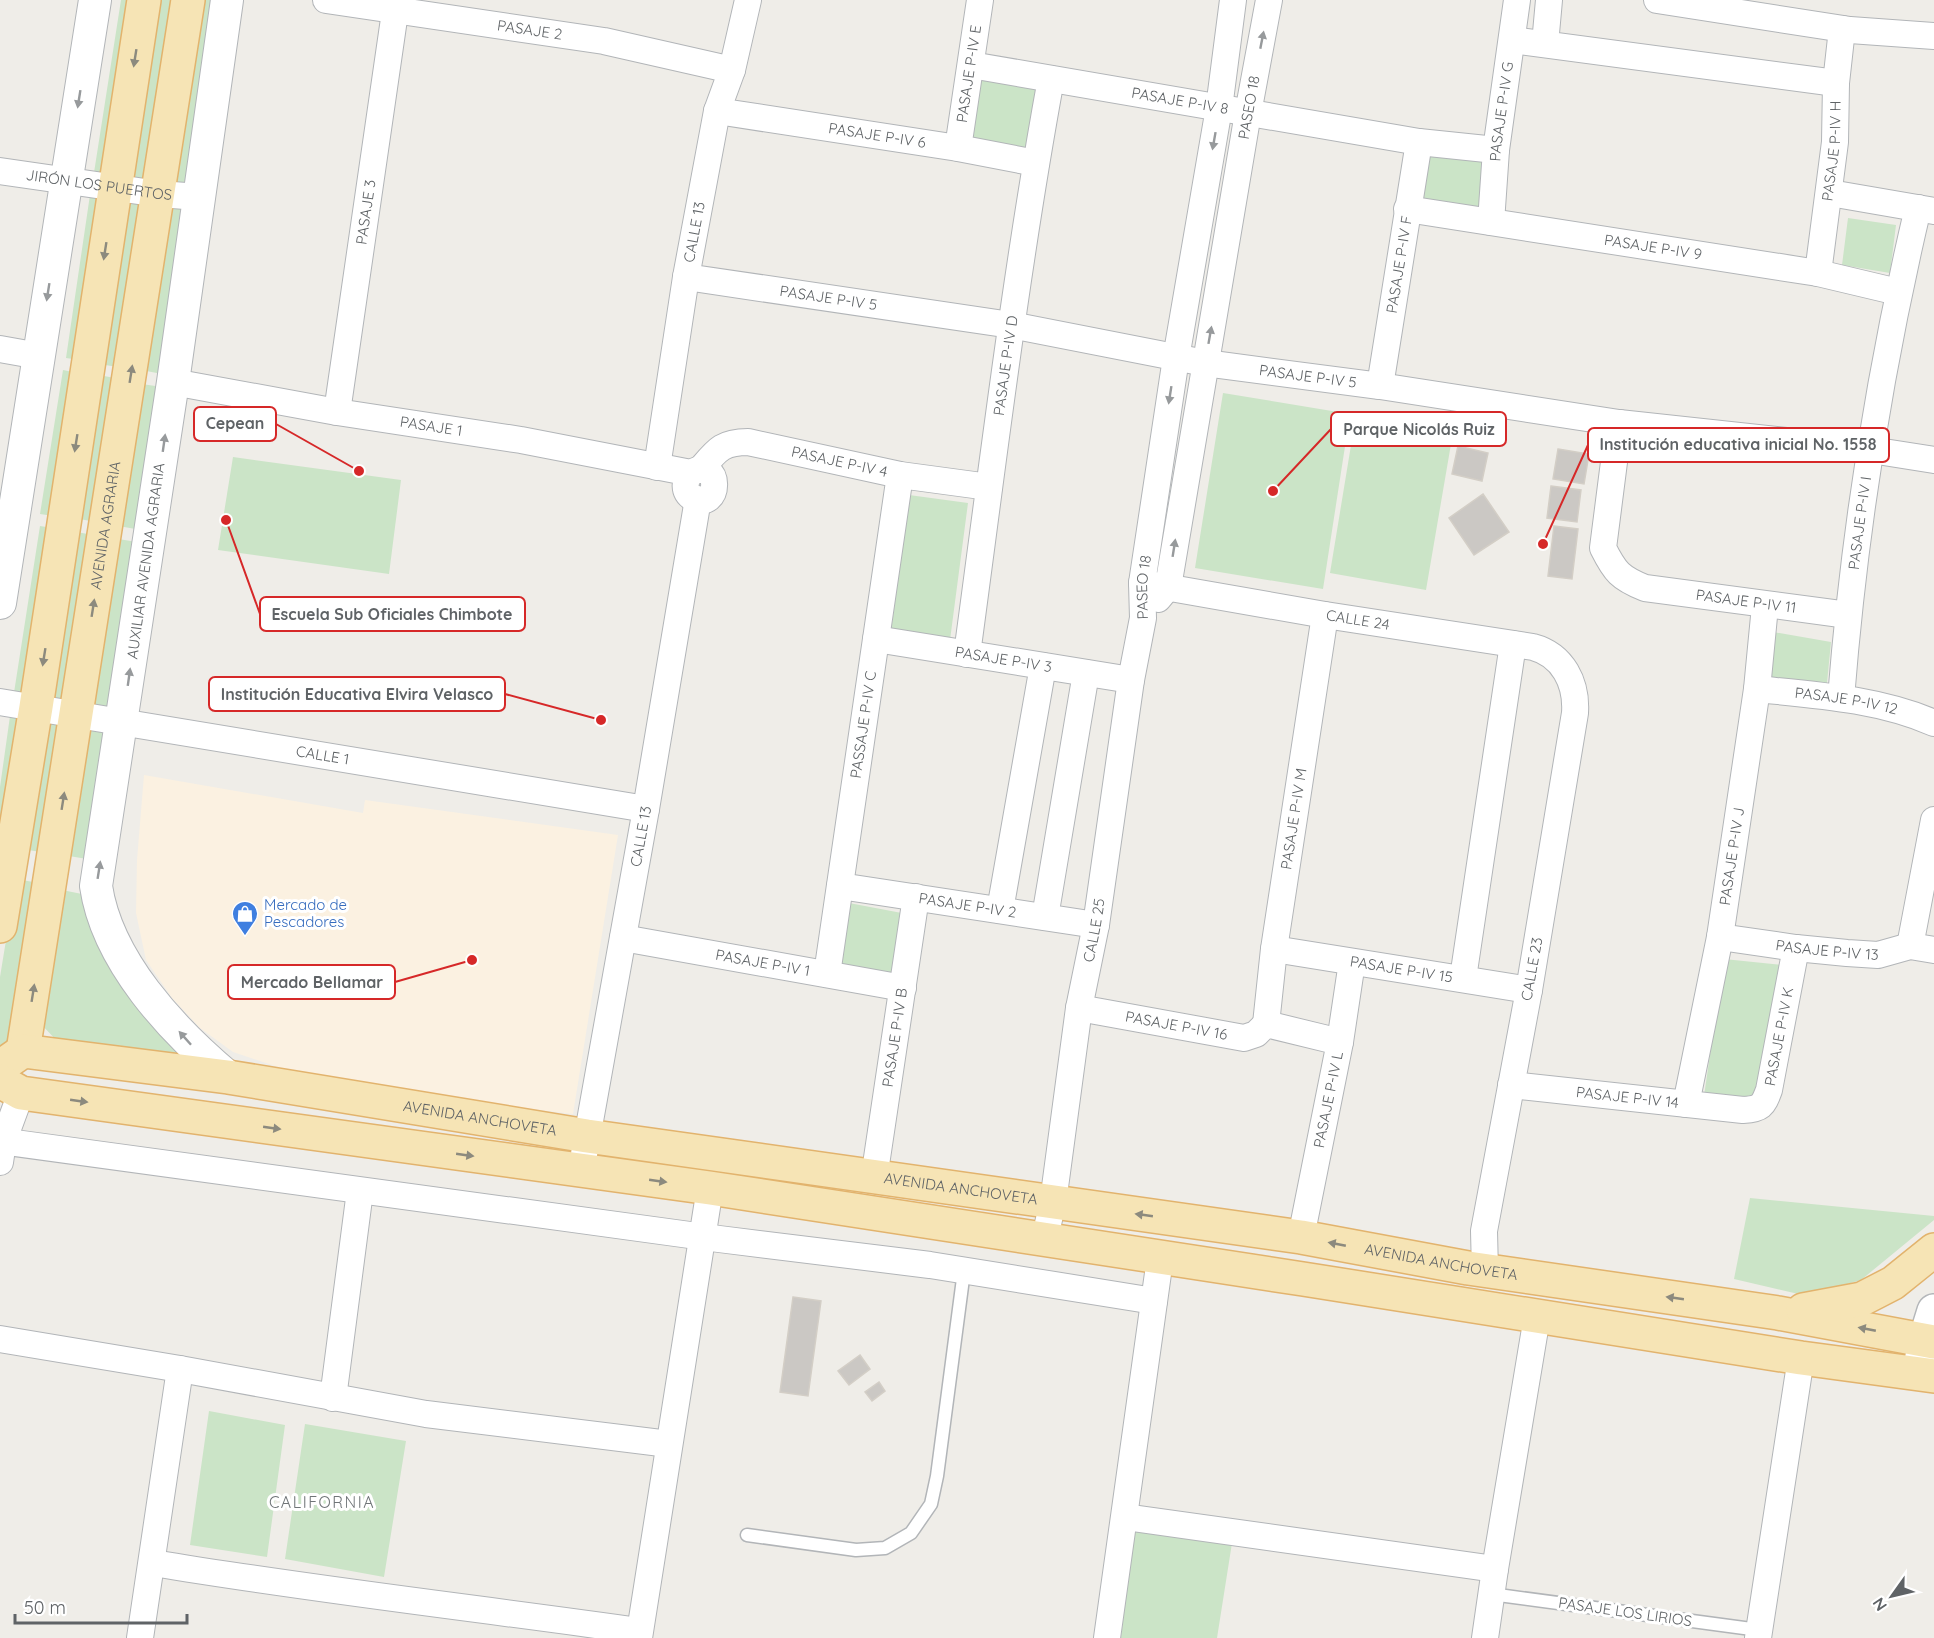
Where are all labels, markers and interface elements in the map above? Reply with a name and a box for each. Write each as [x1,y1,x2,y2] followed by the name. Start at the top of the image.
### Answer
[496,15,564,44] street label: PASAJE 2
[952,24,985,124] street label: PASAJE P-IV E
[1258,30,1267,49] one-way arrow
[130,48,139,67] one-way arrow
[1485,60,1517,162] street label: PASAJE P-IV G
[1234,74,1264,141] street label: PASEO 18
[1130,83,1230,118] street label: PASAJE P-IV 8
[74,90,83,109] one-way arrow
[1817,100,1845,202] street label: PASAJE P-IV H
[827,118,927,152] street label: PASAJE P-IV 6
[1209,132,1218,151] one-way arrow
[25,165,173,204] street label: JIRÓN LOS PUERTOS
[351,178,380,246] street label: PASAJE 3
[679,200,709,264] street label: CALLE 13
[1382,214,1416,315] street label: PASAJE P-IV F
[1603,230,1703,264] street label: PASAJE P-IV 9
[101,241,110,260] one-way arrow
[779,281,879,314] street label: PASAJE P-IV 5
[44,282,53,301] one-way arrow
[989,314,1022,417] street label: PASAJE P-IV D
[1206,325,1215,344] one-way arrow
[1258,360,1358,392] street label: PASAJE P-IV 5
[126,364,135,383] one-way arrow
[1166,386,1175,405] one-way arrow
[194,407,276,441] callout: Cepean
[399,412,464,440] street label: PASAJE 1
[1331,412,1506,446] callout: Parque Nicolás Ruiz
[206,413,264,433] text: Cepean
[1343,419,1495,439] text: Parque Nicolás Ruiz
[1588,428,1889,462] callout: Institución educativa inicial No. 1558
[159,433,168,452] one-way arrow
[71,434,80,453] one-way arrow
[1600,434,1877,454] text: Institución educativa inicial No. 1558
[790,442,890,481] street label: PASAJE P-IV 4
[86,460,124,591] street label: AVENIDA AGRARIA
[122,461,169,660] street label: AUXILIAR AVENIDA AGRARIA
[1844,475,1875,571] street label: PASAJE P-IV I
[1170,538,1179,557] one-way arrow
[1132,554,1155,620] street label: PASEO 18
[1695,585,1798,617] street label: PASAJE P-IV 11
[260,597,525,631] callout: Escuela Sub Oficiales Chimbote
[89,598,98,617] one-way arrow
[271,604,513,624] text: Escuela Sub Oficiales Chimbote
[1325,605,1391,634] street label: CALLE 24
[954,642,1053,676] street label: PASAJE P-IV 3
[39,648,48,667] one-way arrow
[124,667,133,686] one-way arrow
[846,669,880,780] street label: PASSAJE P-IV C
[209,677,505,711] callout: Institución Educativa Elvira Velasco
[1794,683,1900,719] street label: PASAJE P-IV 12
[221,684,493,704] text: Institución Educativa Elvira Velasco
[295,741,351,769] street label: CALLE 1
[1276,767,1310,871] street label: PASAJE P-IV M
[59,791,68,810] one-way arrow
[626,804,655,868] street label: CALLE 13
[1715,806,1748,906] street label: PASAJE P-IV J
[95,860,104,879] one-way arrow
[918,888,1018,922] street label: PASAJE P-IV 2
[264,895,347,931] place label: Mercado de Pescadores
[1079,897,1109,964] street label: CALLE 25
[230,899,260,937] shop icon: Mercado de Pescadores
[1517,935,1546,1002] street label: CALLE 23
[1774,935,1879,964] street label: PASAJE P-IV 13
[714,945,812,980] street label: PASAJE P-IV 1
[1349,951,1454,987] street label: PASAJE P-IV 15
[228,965,395,999] callout: Mercado Bellamar
[241,972,383,992] text: Mercado Bellamar
[28,984,37,1003] one-way arrow
[1760,985,1797,1088] street label: PASAJE P-IV K
[878,986,911,1088] street label: PASAJE P-IV B
[1124,1007,1229,1044] street label: PASAJE P-IV 16
[178,1030,192,1045] one-way arrow
[1309,1050,1347,1150] street label: PASAJE P-IV L
[1575,1082,1680,1112] street label: PASAJE P-IV 14
[402,1096,558,1140] street label: AVENIDA ANCHOVETA
[69,1097,88,1106] one-way arrow
[263,1123,282,1133] one-way arrow
[456,1150,475,1159] one-way arrow
[883,1168,1039,1209] street label: AVENIDA ANCHOVETA
[649,1177,668,1186] one-way arrow
[1135,1210,1154,1220] one-way arrow
[1328,1239,1347,1248] one-way arrow
[1363,1239,1519,1284] street label: AVENIDA ANCHOVETA
[1665,1294,1684,1303] one-way arrow
[1858,1324,1877,1333] one-way arrow
[269,1492,375,1512] district label: CALIFORNIA
[1862,1566,1922,1626] north arrow
[15,1587,188,1625] scale bar
[1557,1593,1693,1630] street label: PASAJE LOS LIRIOS
[1868,1594,1891,1615] text: N
[24,1596,66,1619] text: 50 m

